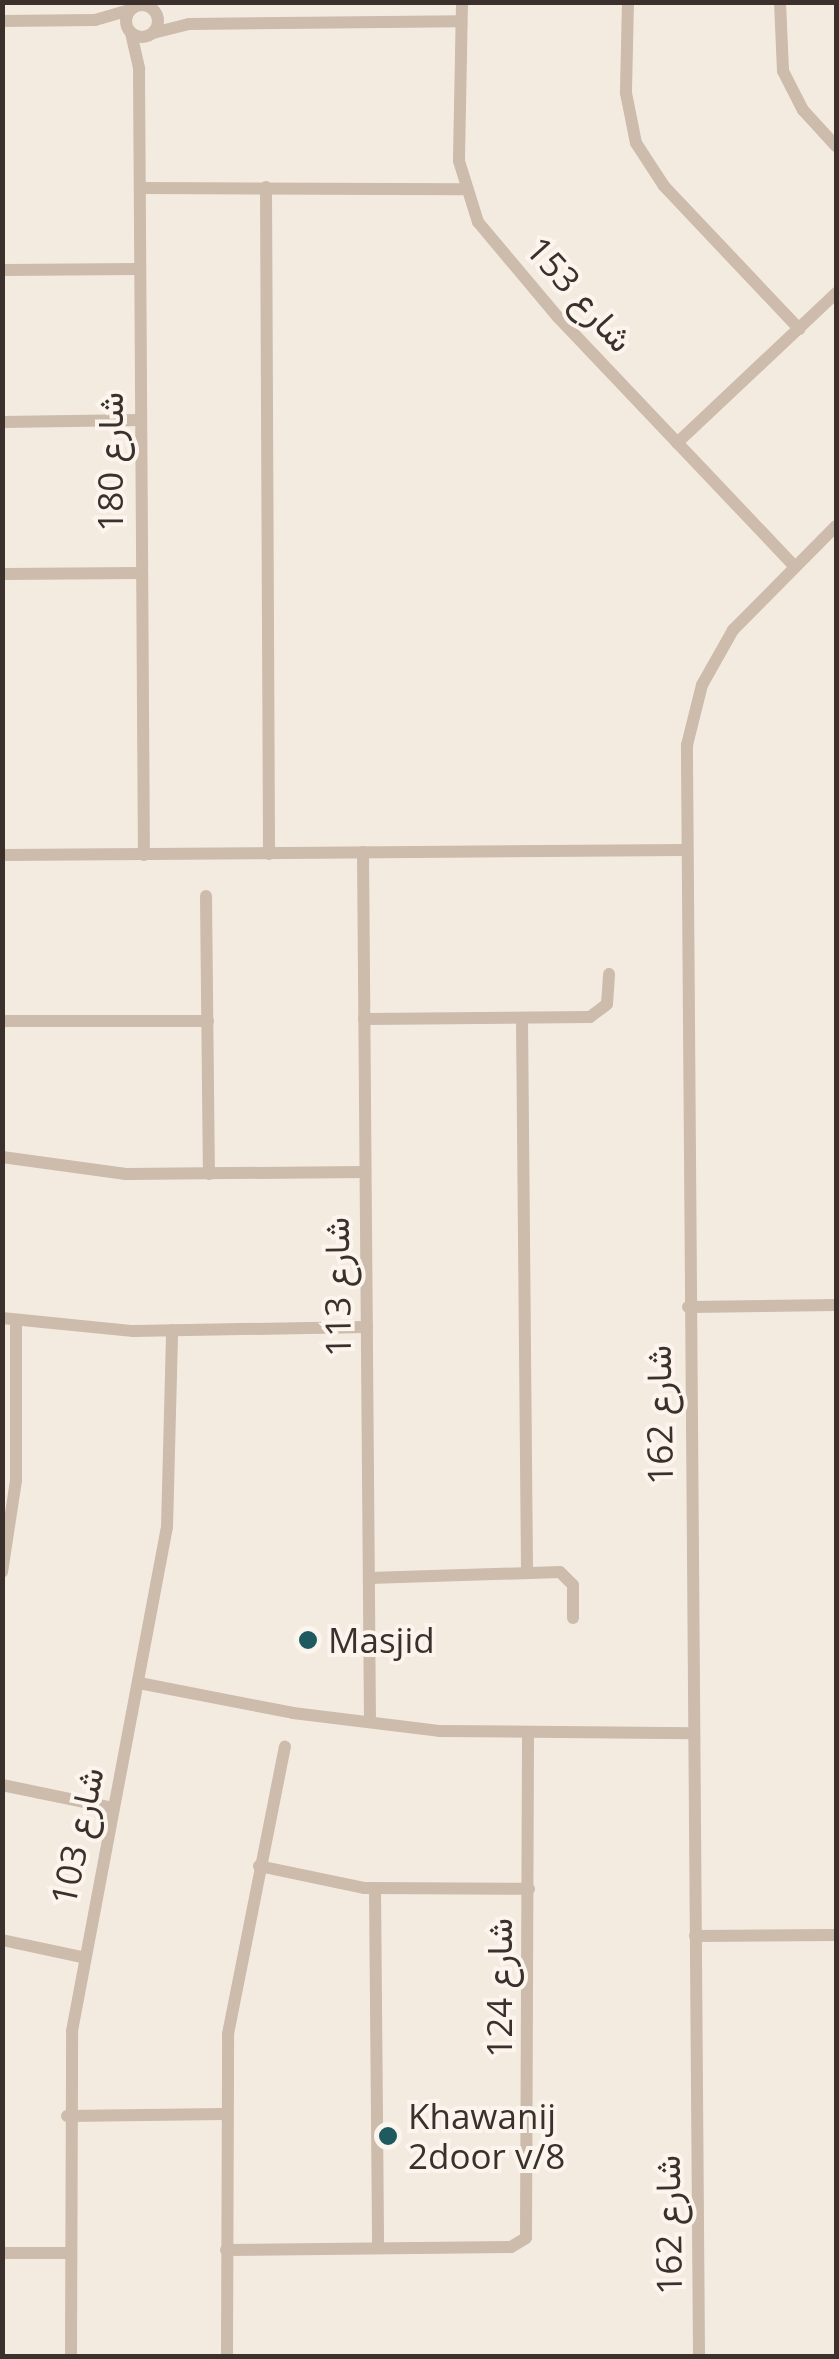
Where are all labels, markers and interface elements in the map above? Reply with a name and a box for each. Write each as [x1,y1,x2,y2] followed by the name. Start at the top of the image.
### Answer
[518,228,642,360] street label: شارع 153
[89,392,131,532] street label: شارع 180
[315,1217,359,1357] street label: شارع 113
[637,1345,681,1485] street label: شارع 162
[328,1619,435,1661] place label: Masjid
[297,1629,319,1651] marker: Masjid
[42,1763,112,1909] street label: شارع 103
[478,1918,520,2058] street label: شارع 124
[408,2095,565,2177] place label: Khawanij 2door v/8
[377,2125,399,2147] marker: Khawanij 2door v/8
[646,2155,690,2295] street label: شارع 162

